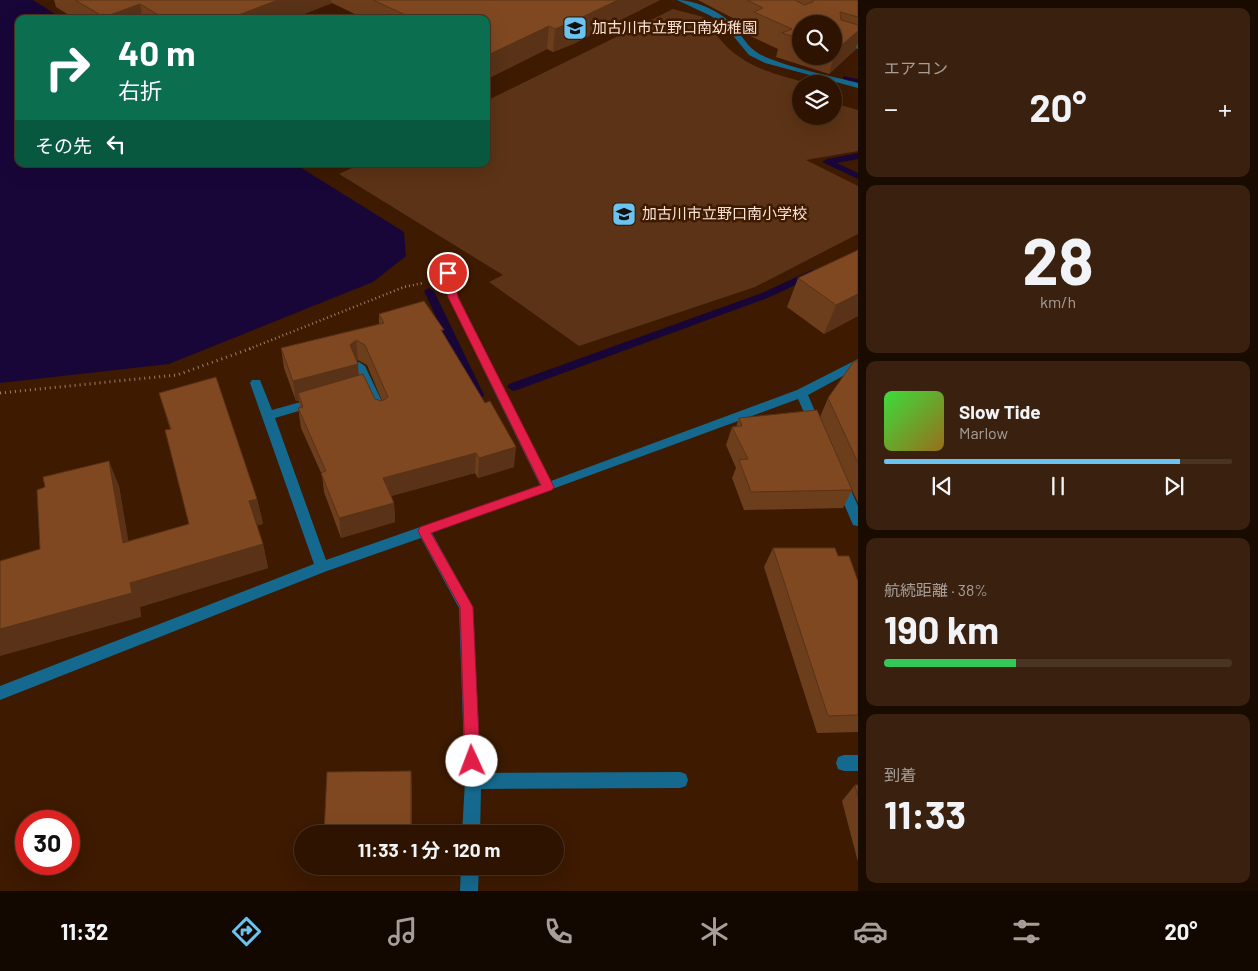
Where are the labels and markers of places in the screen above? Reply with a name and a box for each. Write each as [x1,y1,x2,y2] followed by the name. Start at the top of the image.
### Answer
[562,15,588,41] school or university icon: 加古川市立野口南幼稚園
[592,18,757,36] place label: 加古川市立野口南幼稚園
[611,201,637,227] school or university icon: 加古川市立野口南小学校
[642,204,807,222] place label: 加古川市立野口南小学校
[427,252,469,294] pin

